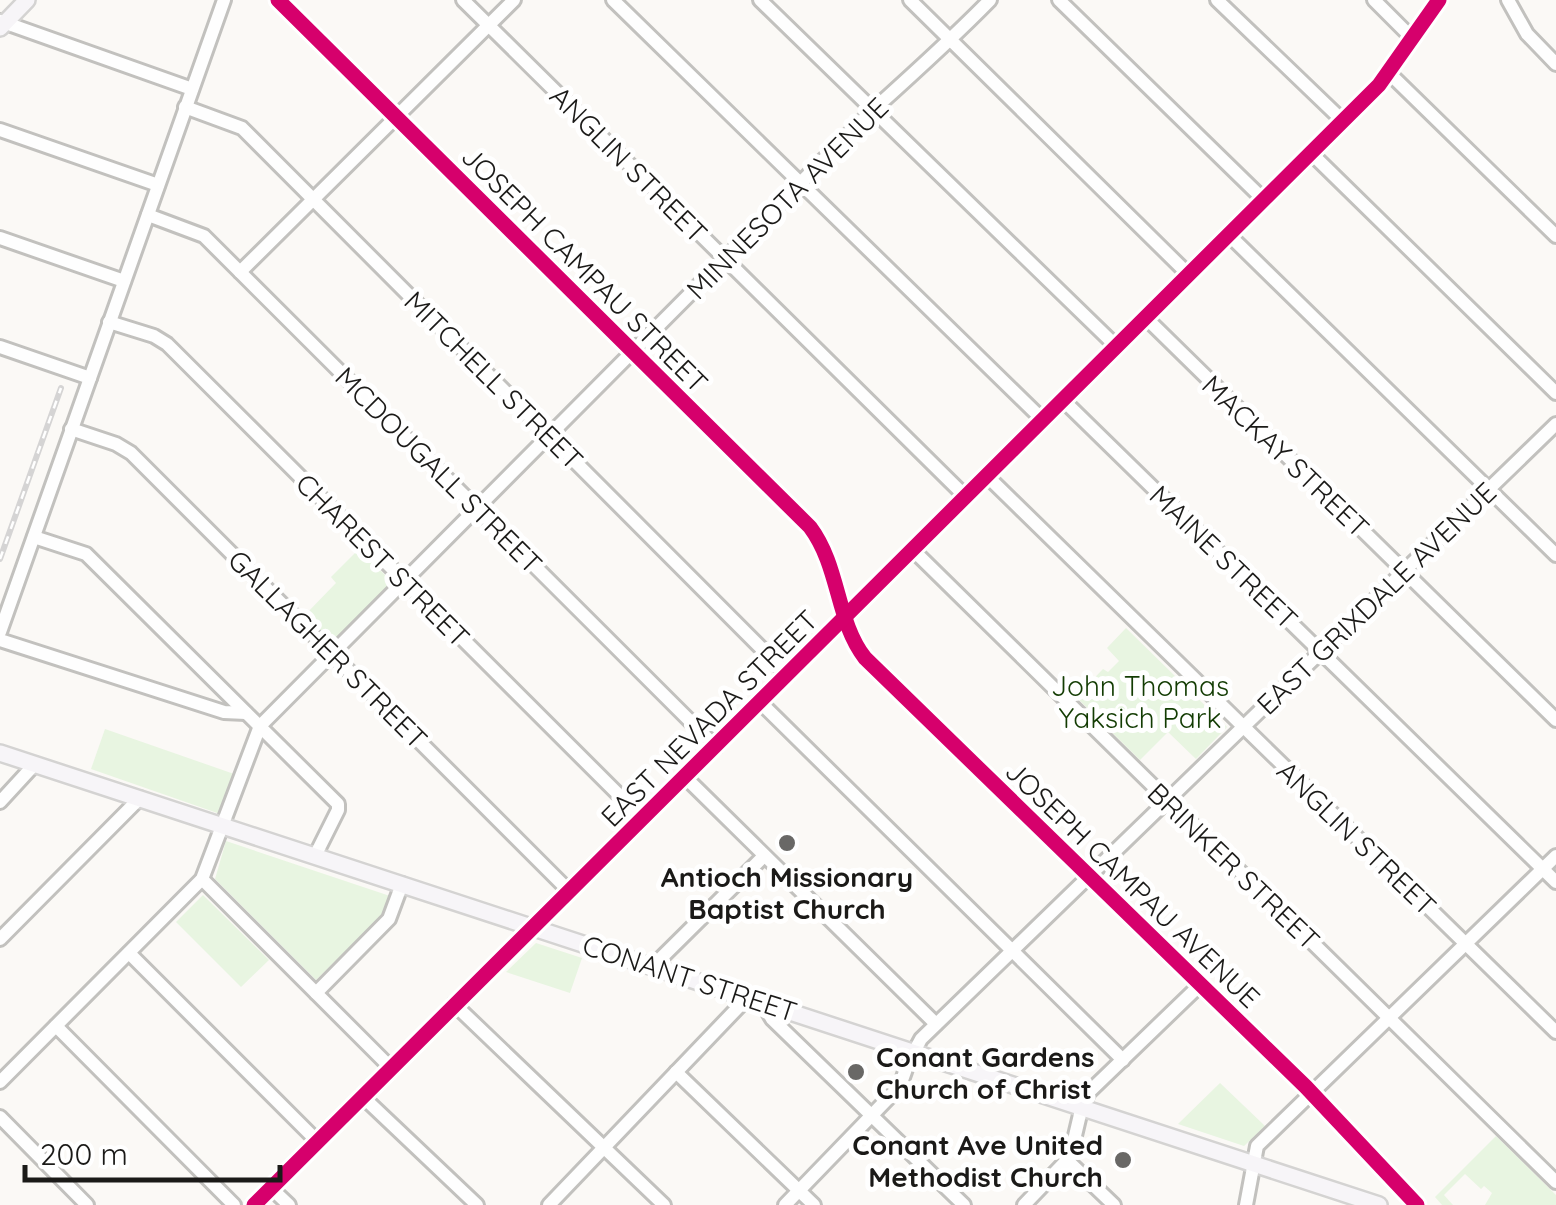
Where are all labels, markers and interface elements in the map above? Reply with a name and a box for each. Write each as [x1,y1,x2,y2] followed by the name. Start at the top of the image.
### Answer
[543,78,715,250] street label: ANGLIN STREET
[679,90,895,306] street label: MINNESOTA AVENUE
[454,138,716,400] street label: JOSEPH CAMPAU STREET
[397,283,591,477] street label: MITCHELL STREET
[328,359,550,581] street label: MCDOUGALL STREET
[1195,367,1377,545] street label: MACKAY STREET
[289,466,477,654] street label: CHAREST STREET
[1249,474,1503,722] street label: EAST GRIXDALE AVENUE
[1143,478,1305,636] street label: MAINE STREET
[221,542,435,756] street label: GALLAGHER STREET
[593,602,825,834] street label: EAST NEVADA STREET
[1051,668,1229,735] park label: John Thomas Yaksich Park
[998,753,1268,1015] street label: JOSEPH CAMPAU AVENUE
[1270,753,1444,923] street label: ANGLIN STREET
[1141,775,1327,957] street label: BRINKER STREET
[776,832,798,854] marker: Antioch Missionary Baptist Church
[661,859,913,926] place label: Antioch Missionary Baptist Church
[578,927,802,1029] street label: CONANT STREET
[876,1039,1095,1106] place label: Conant Gardens Church of Christ
[845,1061,867,1083] marker: Conant Gardens Church of Christ
[25,1120,280,1182] scale bar
[852,1127,1103,1194] place label: Conant Ave United Methodist Church
[40,1135,128,1173] text: 200 m
[1112,1149,1134,1171] marker: Conant Ave United Methodist Church

